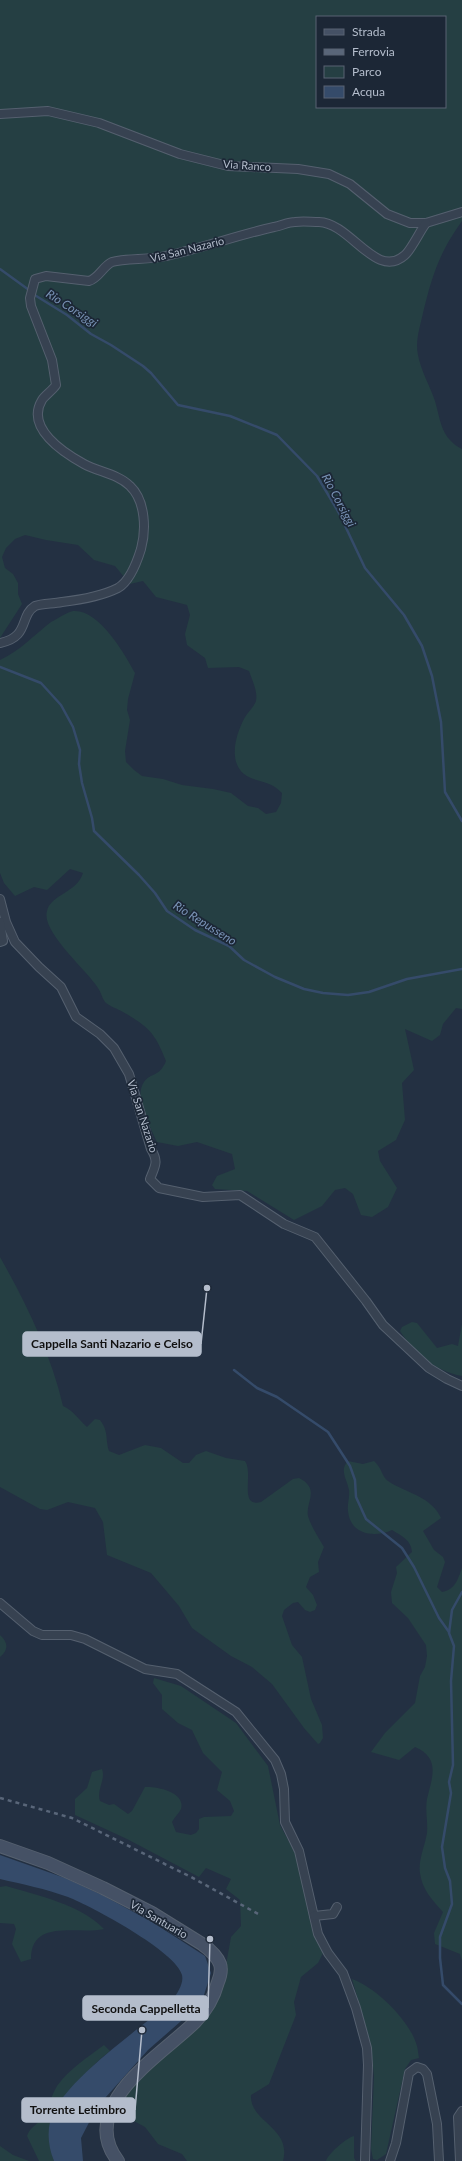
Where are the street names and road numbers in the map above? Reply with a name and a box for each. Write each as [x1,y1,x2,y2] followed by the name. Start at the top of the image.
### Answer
[223,157,271,173] street label: Via Ranco
[149,234,225,264] street label: Via San Nazario
[125,1078,161,1154] street label: Via San Nazario
[128,1897,190,1941] street label: Via Santuario

